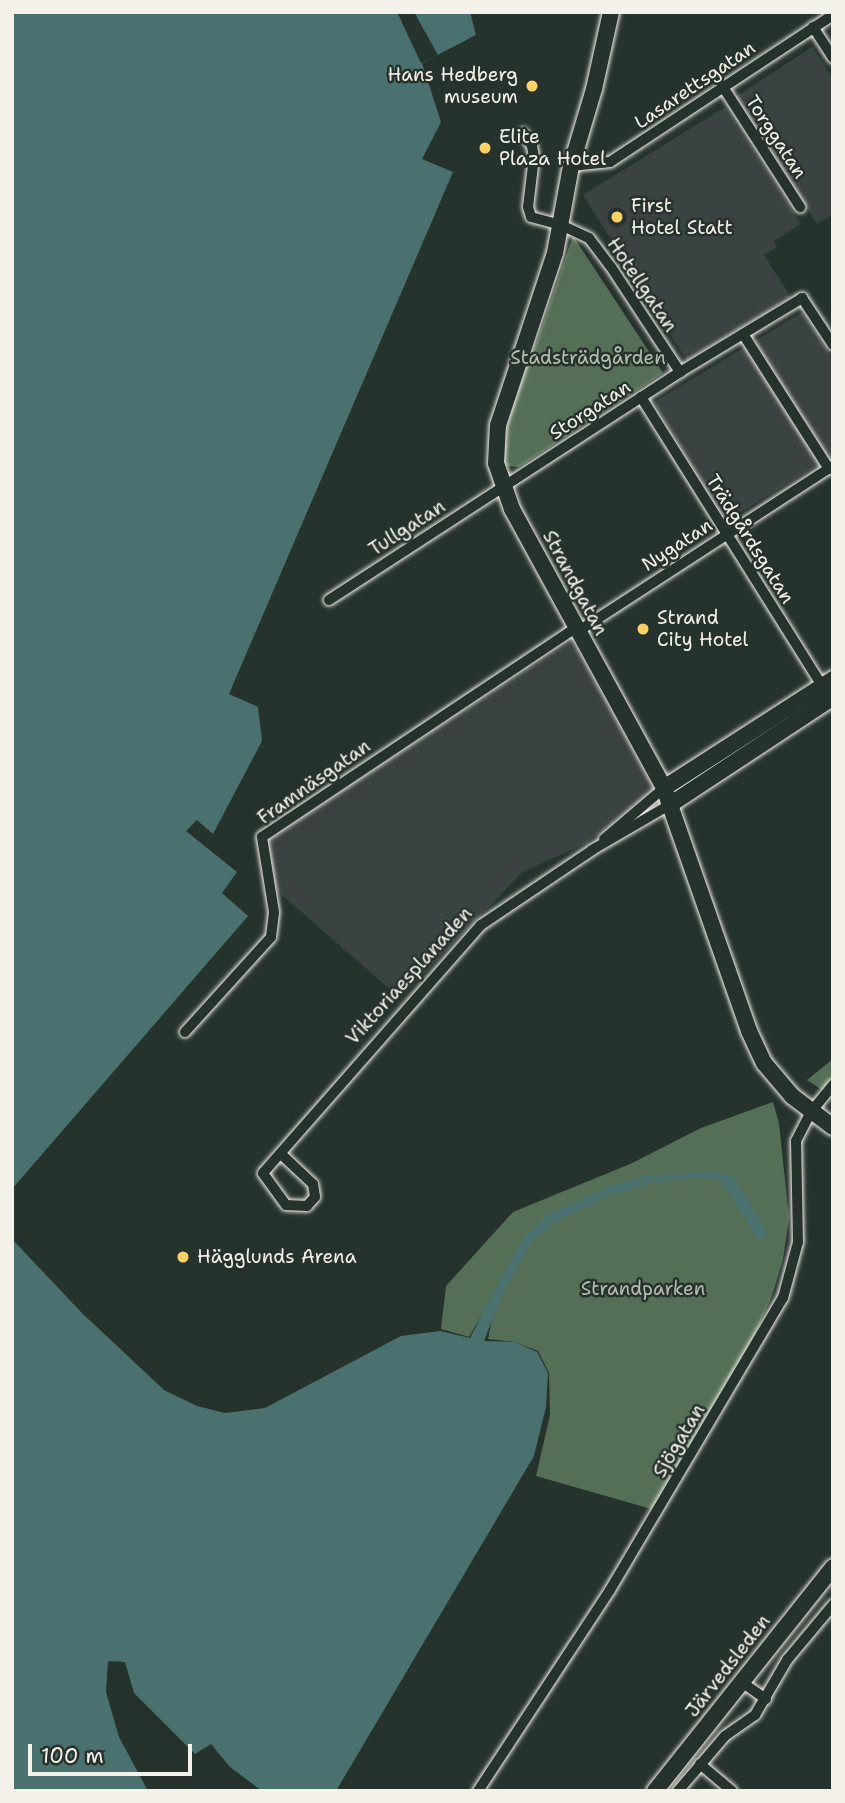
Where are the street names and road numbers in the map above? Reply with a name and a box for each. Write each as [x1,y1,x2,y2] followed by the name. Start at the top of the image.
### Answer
[630,36,760,134] street label: Lasarettsgatan
[741,91,811,183] street label: Torggatan
[602,233,682,337] street label: Hotellgatan
[545,375,635,445] street label: Storgatan
[701,470,799,608] street label: Trädgårdsgatan
[365,495,449,561] street label: Tullgatan
[637,514,717,576] street label: Nygatan
[538,526,612,640] street label: Strandgatan
[253,735,375,829] street label: Framnäsgatan
[341,902,477,1050] street label: Viktoriaesplanaden
[648,1400,710,1482] street label: Sjögatan
[681,1610,775,1722] street label: Järvedsleden

